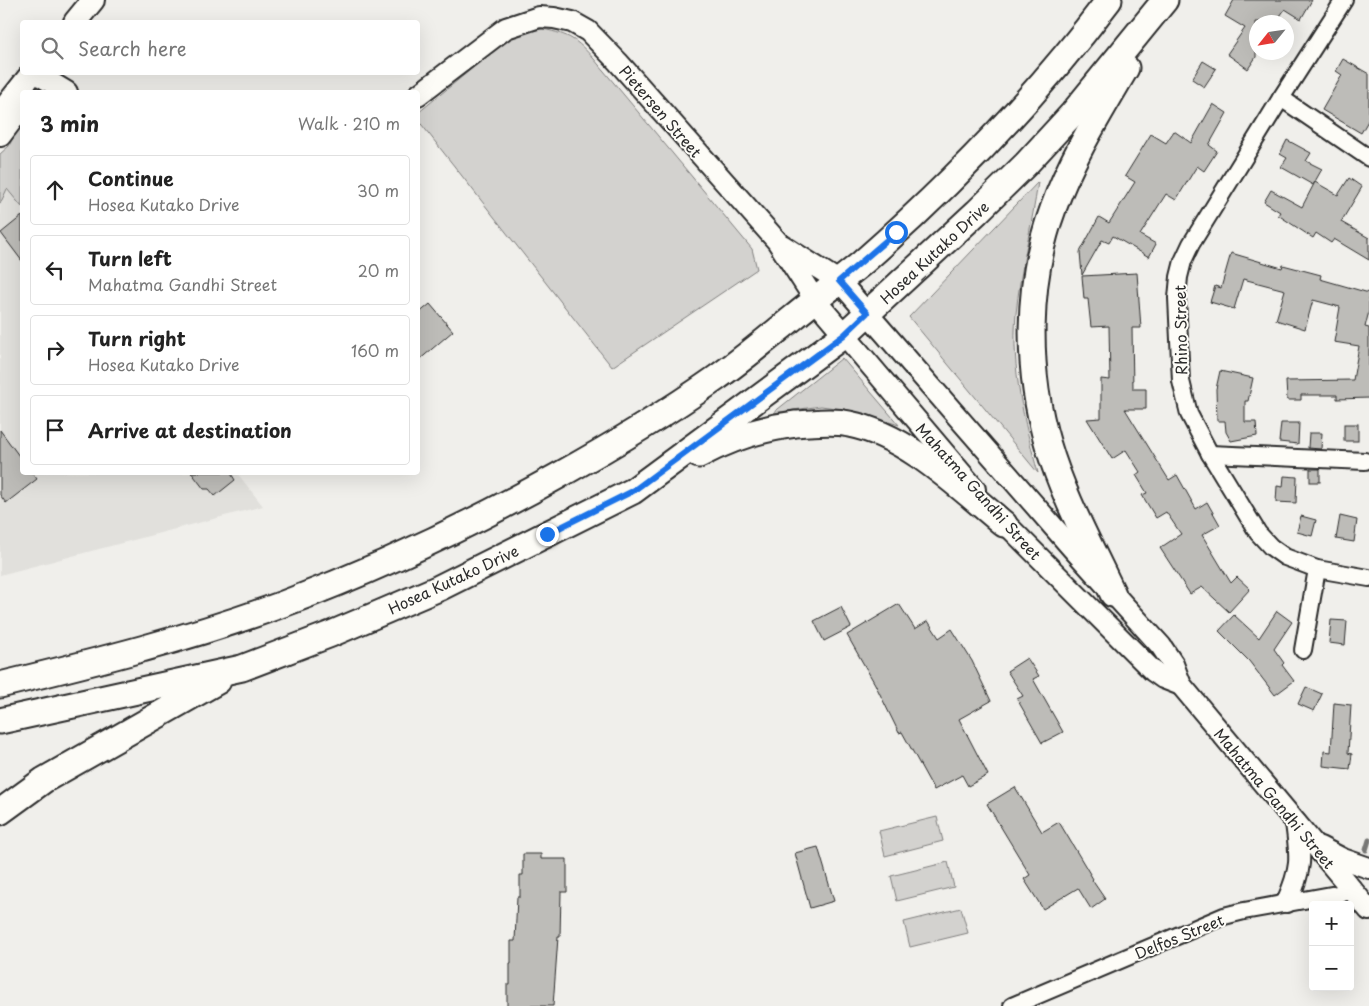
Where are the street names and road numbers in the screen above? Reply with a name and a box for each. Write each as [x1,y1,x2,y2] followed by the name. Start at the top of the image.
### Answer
[615,60,707,162] street label: Pietersen Street
[874,195,994,309] street label: Hosea Kutako Drive
[1168,285,1192,375] street label: Rhino Street
[911,417,1047,565] street label: Mahatma Gandhi Street
[384,539,522,619] street label: Hosea Kutako Drive
[1209,723,1341,873] street label: Mahatma Gandhi Street
[1131,908,1227,964] street label: Delfos Street

